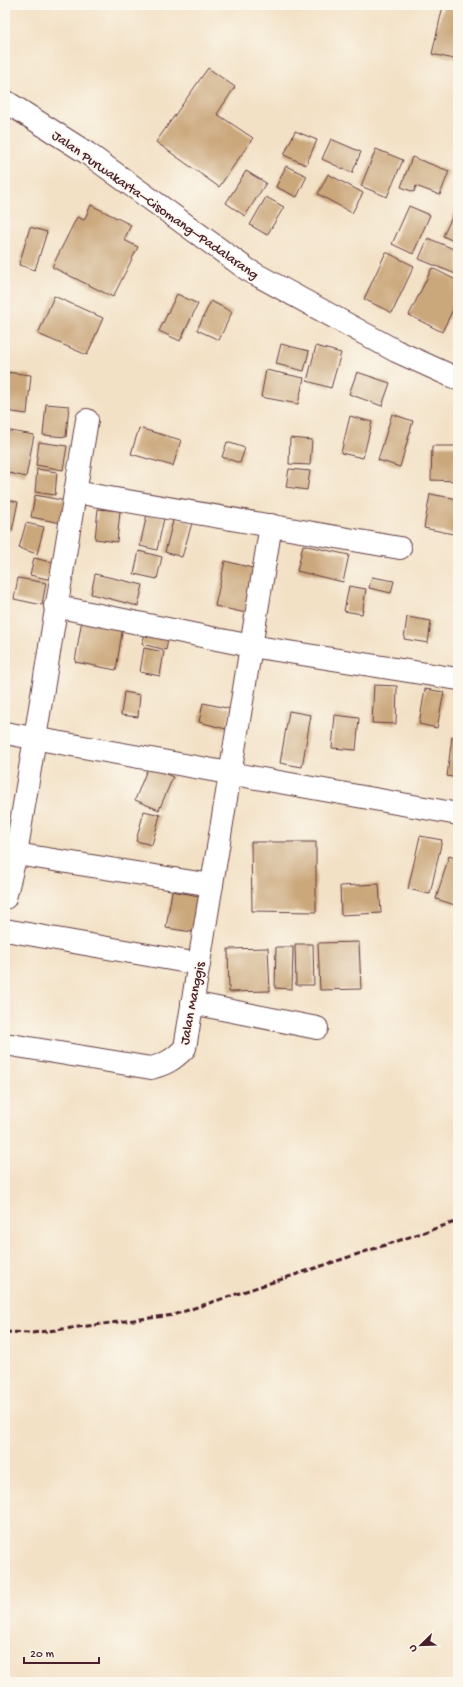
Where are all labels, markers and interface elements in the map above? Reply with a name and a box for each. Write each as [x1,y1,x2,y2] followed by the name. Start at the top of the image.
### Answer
[48,128,261,284] street label: Jalan Purwakarta–Cisomang–Padalarang
[177,960,210,1046] street label: Jalan Manggis
[401,1625,441,1665] north arrow
[24,1639,99,1665] scale bar
[407,1642,420,1653] text: U
[30,1648,55,1662] text: 20 m

